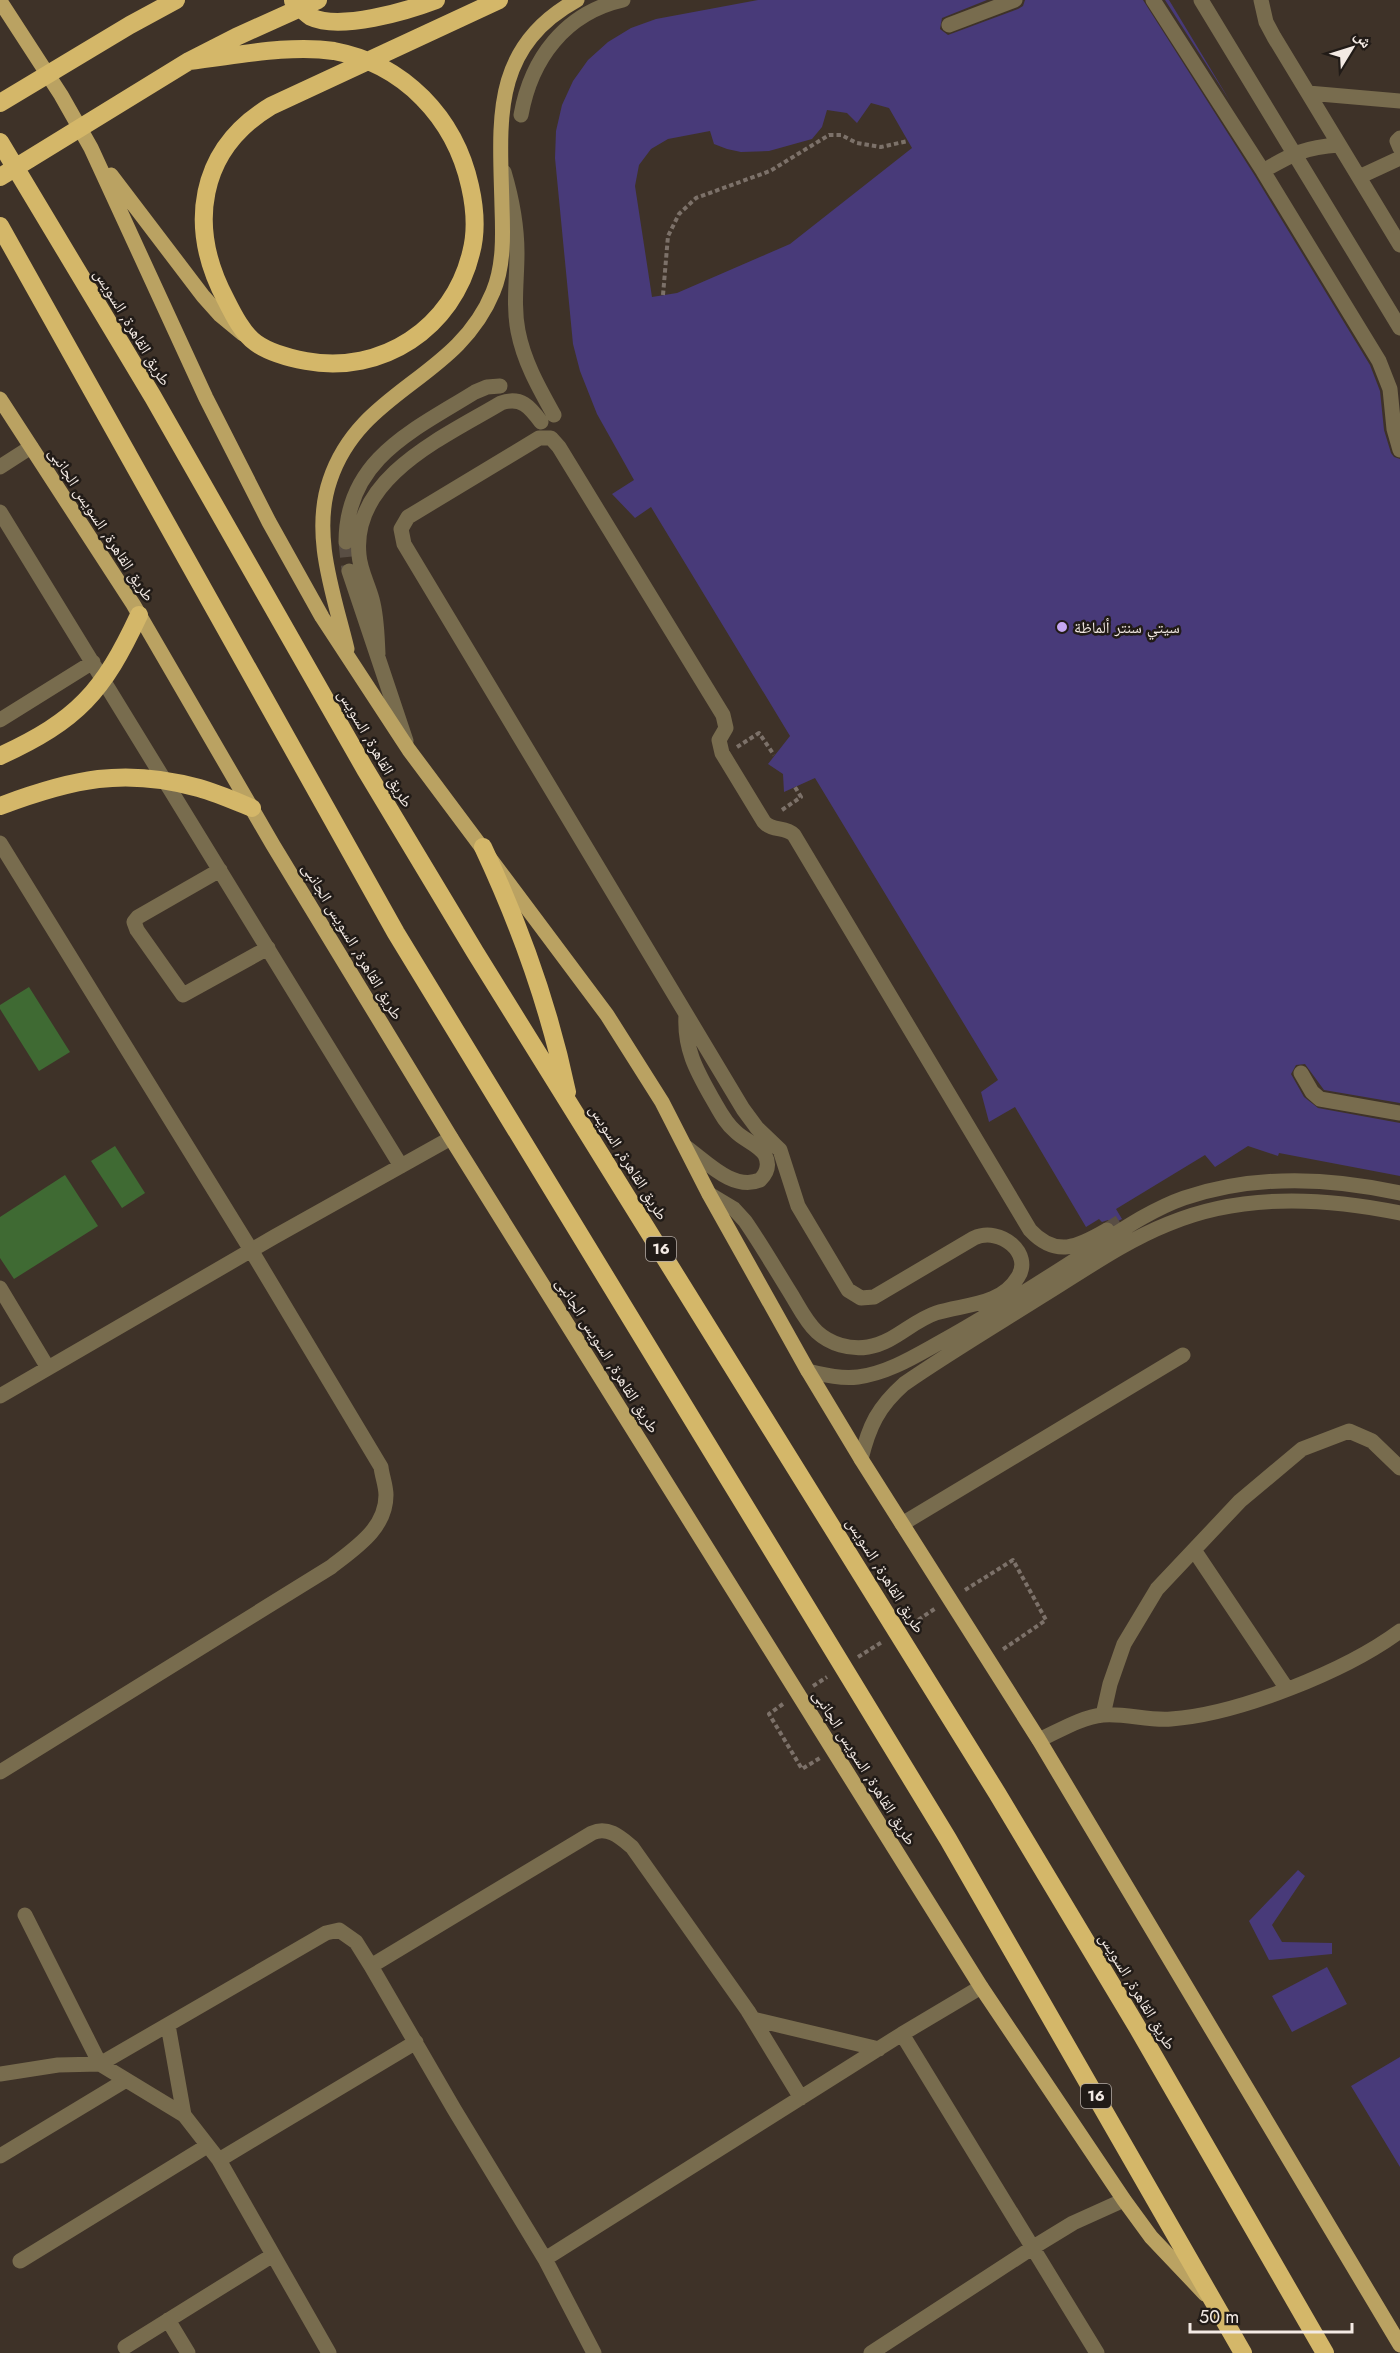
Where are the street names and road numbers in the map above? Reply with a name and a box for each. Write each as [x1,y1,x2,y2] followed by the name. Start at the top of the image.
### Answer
[88,264,177,390] street label: طريق القاهرة, السويس
[43,443,160,606] street label: طريق القاهرة, السويس الجانبى
[332,685,419,812] street label: طريق القاهرة, السويس
[296,858,409,1024] street label: طريق القاهرة, السويس الجانبى
[584,1100,674,1225] street label: طريق القاهرة, السويس
[646,1237,676,1261] road number: 16
[550,1273,665,1438] street label: طريق القاهرة, السويس الجانبى
[841,1513,931,1638] street label: طريق القاهرة, السويس
[807,1685,922,1850] street label: طريق القاهرة, السويس الجانبى
[1093,1928,1182,2054] street label: طريق القاهرة, السويس
[1081,2084,1111,2108] road number: 16

